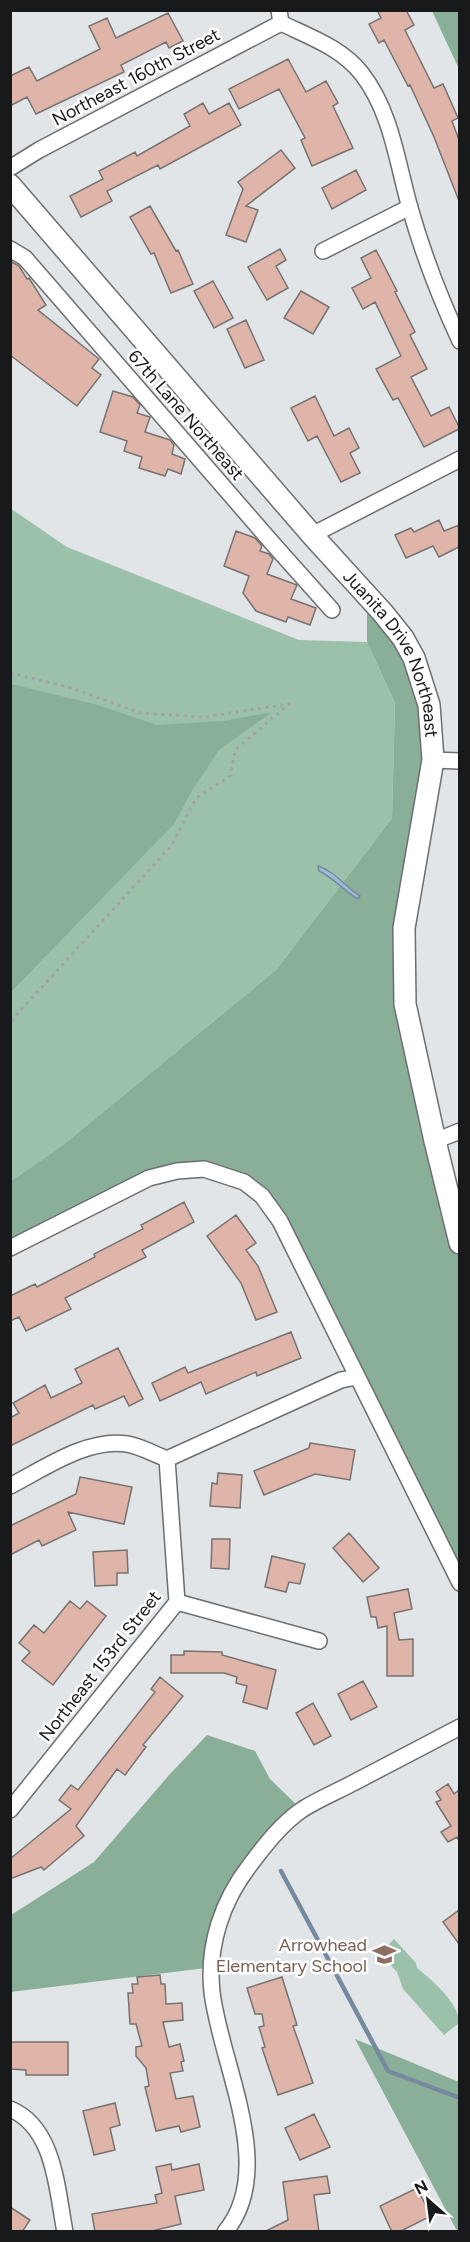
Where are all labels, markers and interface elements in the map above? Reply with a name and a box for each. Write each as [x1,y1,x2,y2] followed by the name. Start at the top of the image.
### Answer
[48,23,224,131] street label: Northeast 160th Street
[123,345,249,485] street label: 67th Lane Northeast
[338,566,442,738] street label: Juanita Drive Northeast
[34,1586,166,1746] street label: Northeast 153rd Street
[216,1934,367,1977] place label: Arrowhead Elementary School
[372,1942,398,1968] school or university icon: Arrowhead Elementary School
[398,2170,458,2230] north arrow
[411,2176,431,2198] text: N

